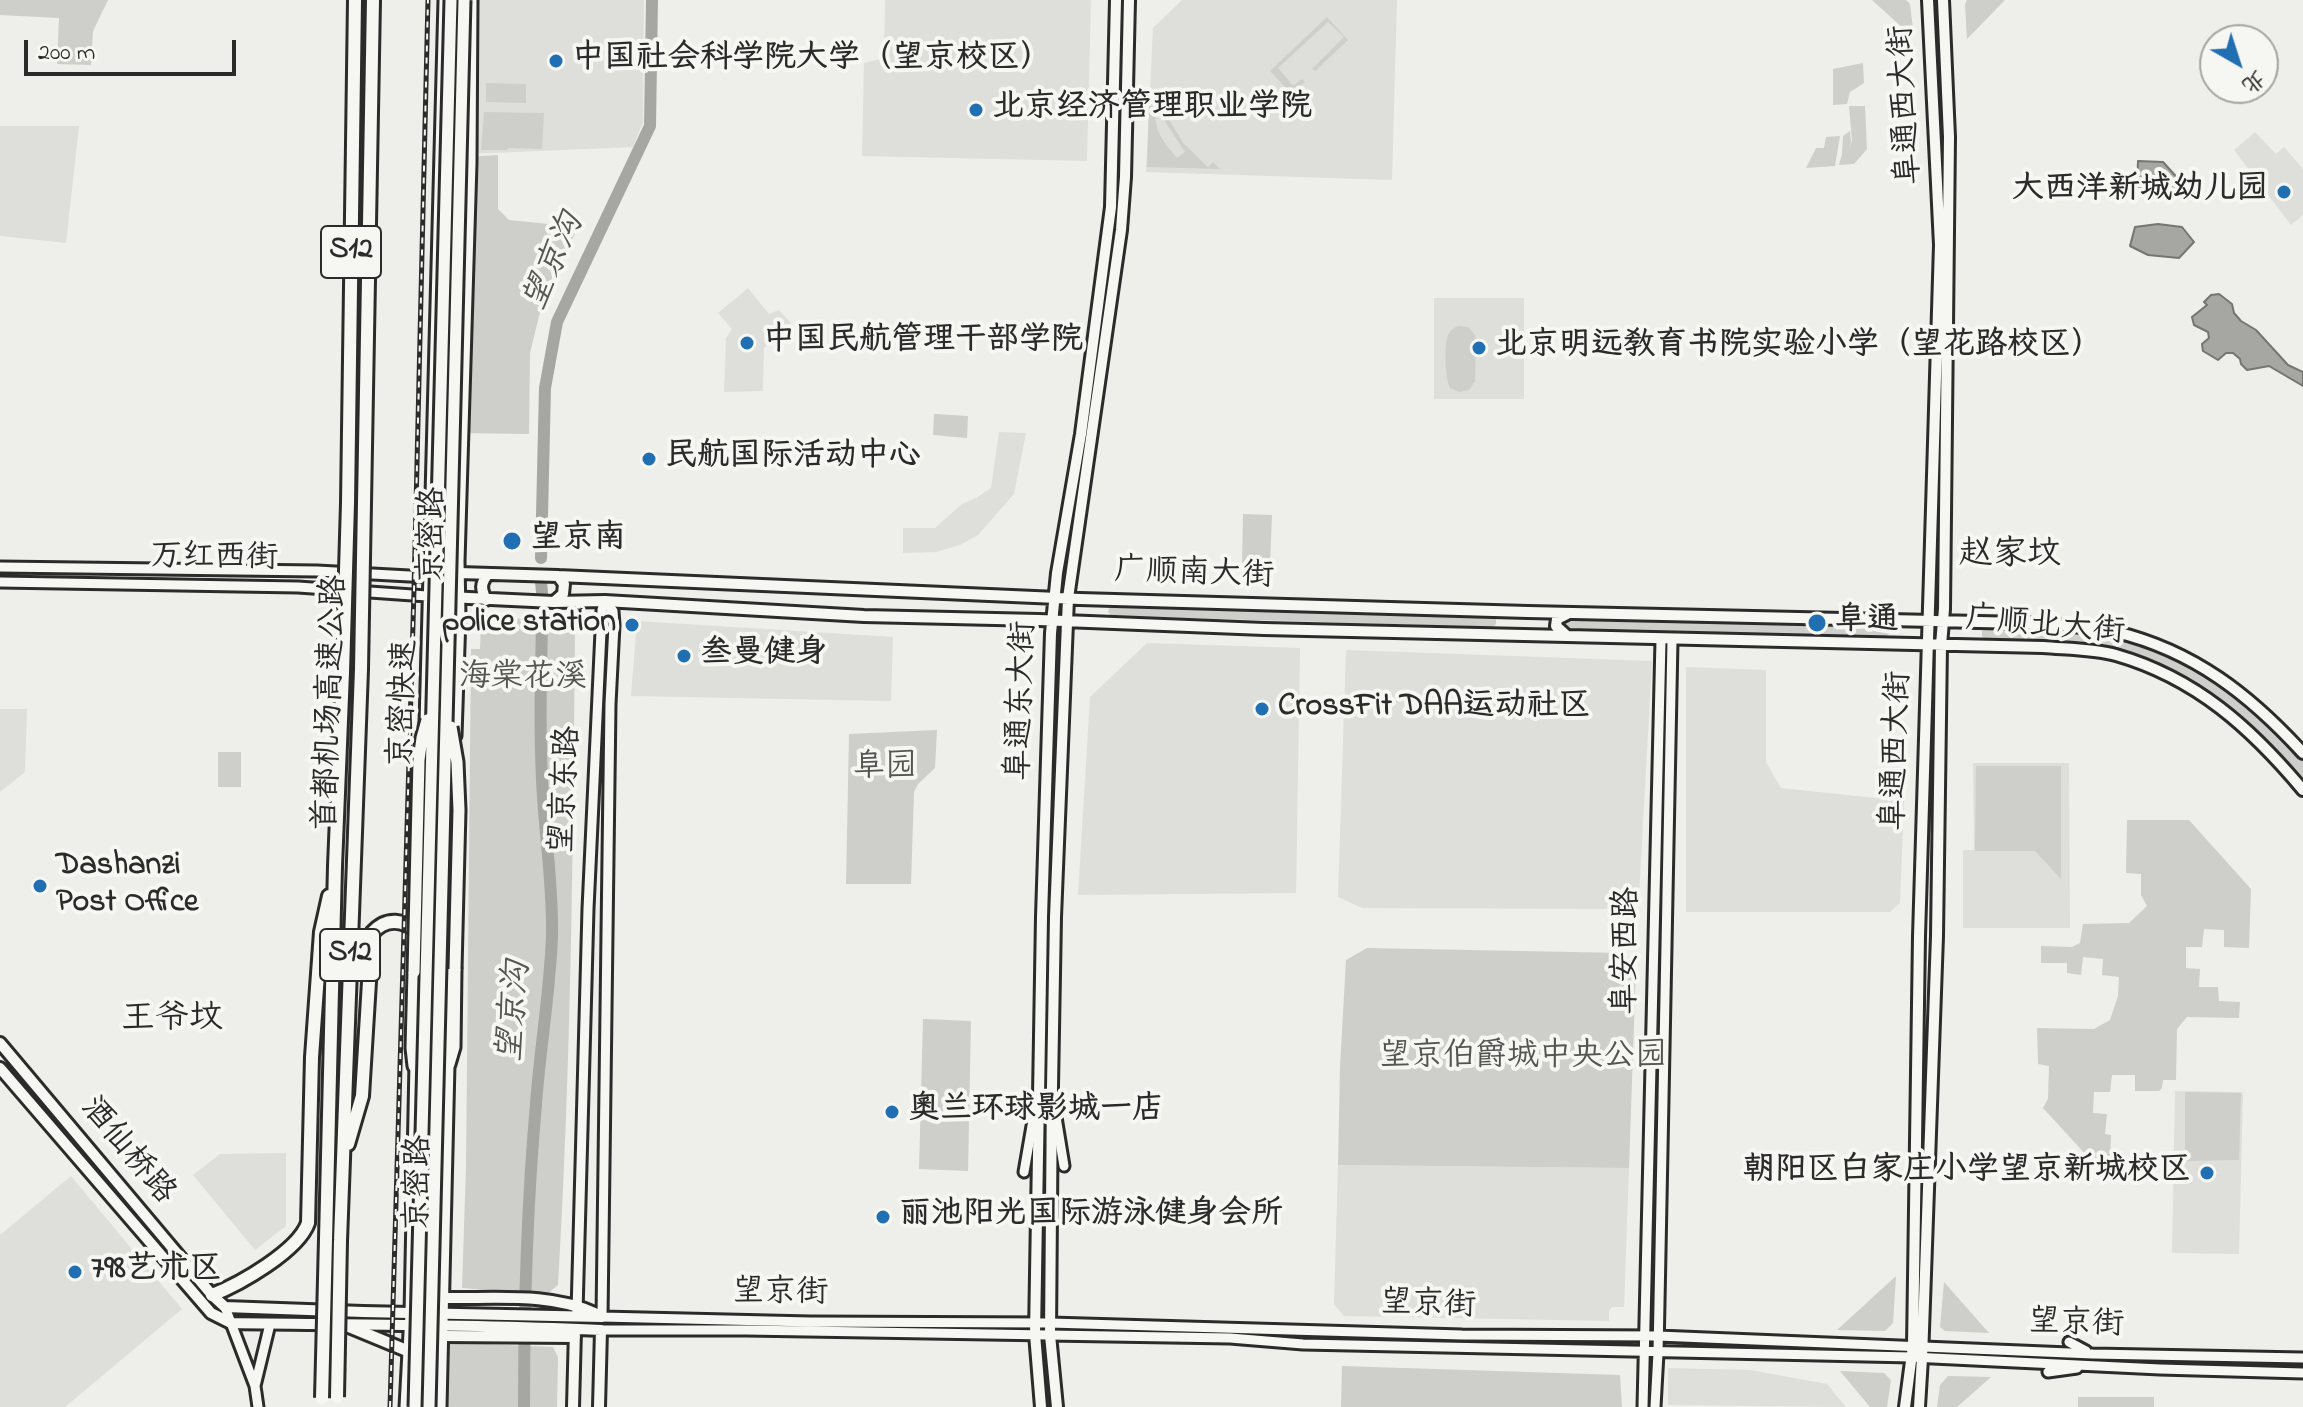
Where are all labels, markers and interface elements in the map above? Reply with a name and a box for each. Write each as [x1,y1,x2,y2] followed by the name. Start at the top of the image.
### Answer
[28,24,240,74] scale bar
[1885,24,1931,186] street label: 阜通西大街
[2199,24,2279,104] north arrow
[38,36,95,71] text: 200 m
[572,42,1052,80] place label: 中国社会科学院大学（望京校区）
[547,52,565,70] marker: 中国社会科学院大学（望京校区）
[2234,62,2271,100] text: 北
[992,91,1312,129] place label: 北京经济管理职业学院
[967,101,985,119] marker: 北京经济管理职业学院
[2012,173,2268,211] place label: 大西洋新城幼儿园
[2275,183,2293,201] marker: 大西洋新城幼儿园
[517,208,595,318] water label: 望京沟
[321,226,381,278] road number: S12
[763,324,1083,362] place label: 中国民航管理干部学院
[1495,329,2103,367] place label: 北京明远教育书院实验小学（望花路校区）
[738,334,756,352] marker: 中国民航管理干部学院
[1470,339,1488,357] marker: 北京明远教育书院实验小学（望花路校区）
[665,440,921,478] place label: 民航国际活动中心
[640,450,658,468] marker: 民航国际活动中心
[415,487,455,583] street label: 京密路
[530,522,626,560] place label: 望京南
[501,530,523,552] marker: 望京南
[1959,537,2061,577] district label: 赵家坟
[150,540,278,580] street label: 万红西街
[1113,554,1275,598] street label: 广顺南大街
[309,574,357,832] street label: 首都机场高速公路
[1964,602,2126,654] street label: 广顺北大街
[1835,604,1899,642] place label: 阜通
[442,606,616,644] place label: police station
[1806,612,1828,634] marker: 阜通
[623,616,641,634] marker: police station
[1002,620,1046,782] street label: 阜通东大街
[700,637,828,675] place label: 叁曼健身
[385,638,427,768] street label: 京密快速
[675,647,693,665] marker: 叁曼健身
[459,661,587,699] park label: 海棠花溪
[1877,670,1921,832] street label: 阜通西大街
[1278,690,1591,728] place label: CrossFit DAA运动社区
[1253,700,1271,718] marker: CrossFit DAA运动社区
[545,725,591,855] street label: 望京东路
[853,751,917,789] park label: 阜园
[56,849,198,924] place label: Dashanzi Post Office
[31,877,49,895] marker: Dashanzi Post Office
[1609,887,1649,1015] street label: 阜安西路
[320,929,380,981] road number: S12
[492,959,542,1065] water label: 望京沟
[121,1001,223,1041] district label: 王爷坟
[1379,1040,1667,1078] park label: 望京伯爵城中央公园
[70,1091,182,1213] street label: 酒仙桥路
[908,1093,1164,1131] place label: 奥兰环球影城一店
[883,1103,901,1121] marker: 奥兰环球影城一店
[401,1135,441,1231] street label: 京密路
[1743,1154,2191,1192] place label: 朝阳区白家庄小学望京新城校区
[2198,1164,2216,1182] marker: 朝阳区白家庄小学望京新城校区
[899,1198,1283,1236] place label: 丽池阳光国际游泳健身会所
[874,1208,892,1226] marker: 丽池阳光国际游泳健身会所
[91,1253,222,1291] place label: 798艺术区
[66,1263,84,1281] marker: 798艺术区
[732,1275,828,1315] street label: 望京街
[1379,1286,1477,1328] street label: 望京街
[2027,1305,2125,1347] street label: 望京街

